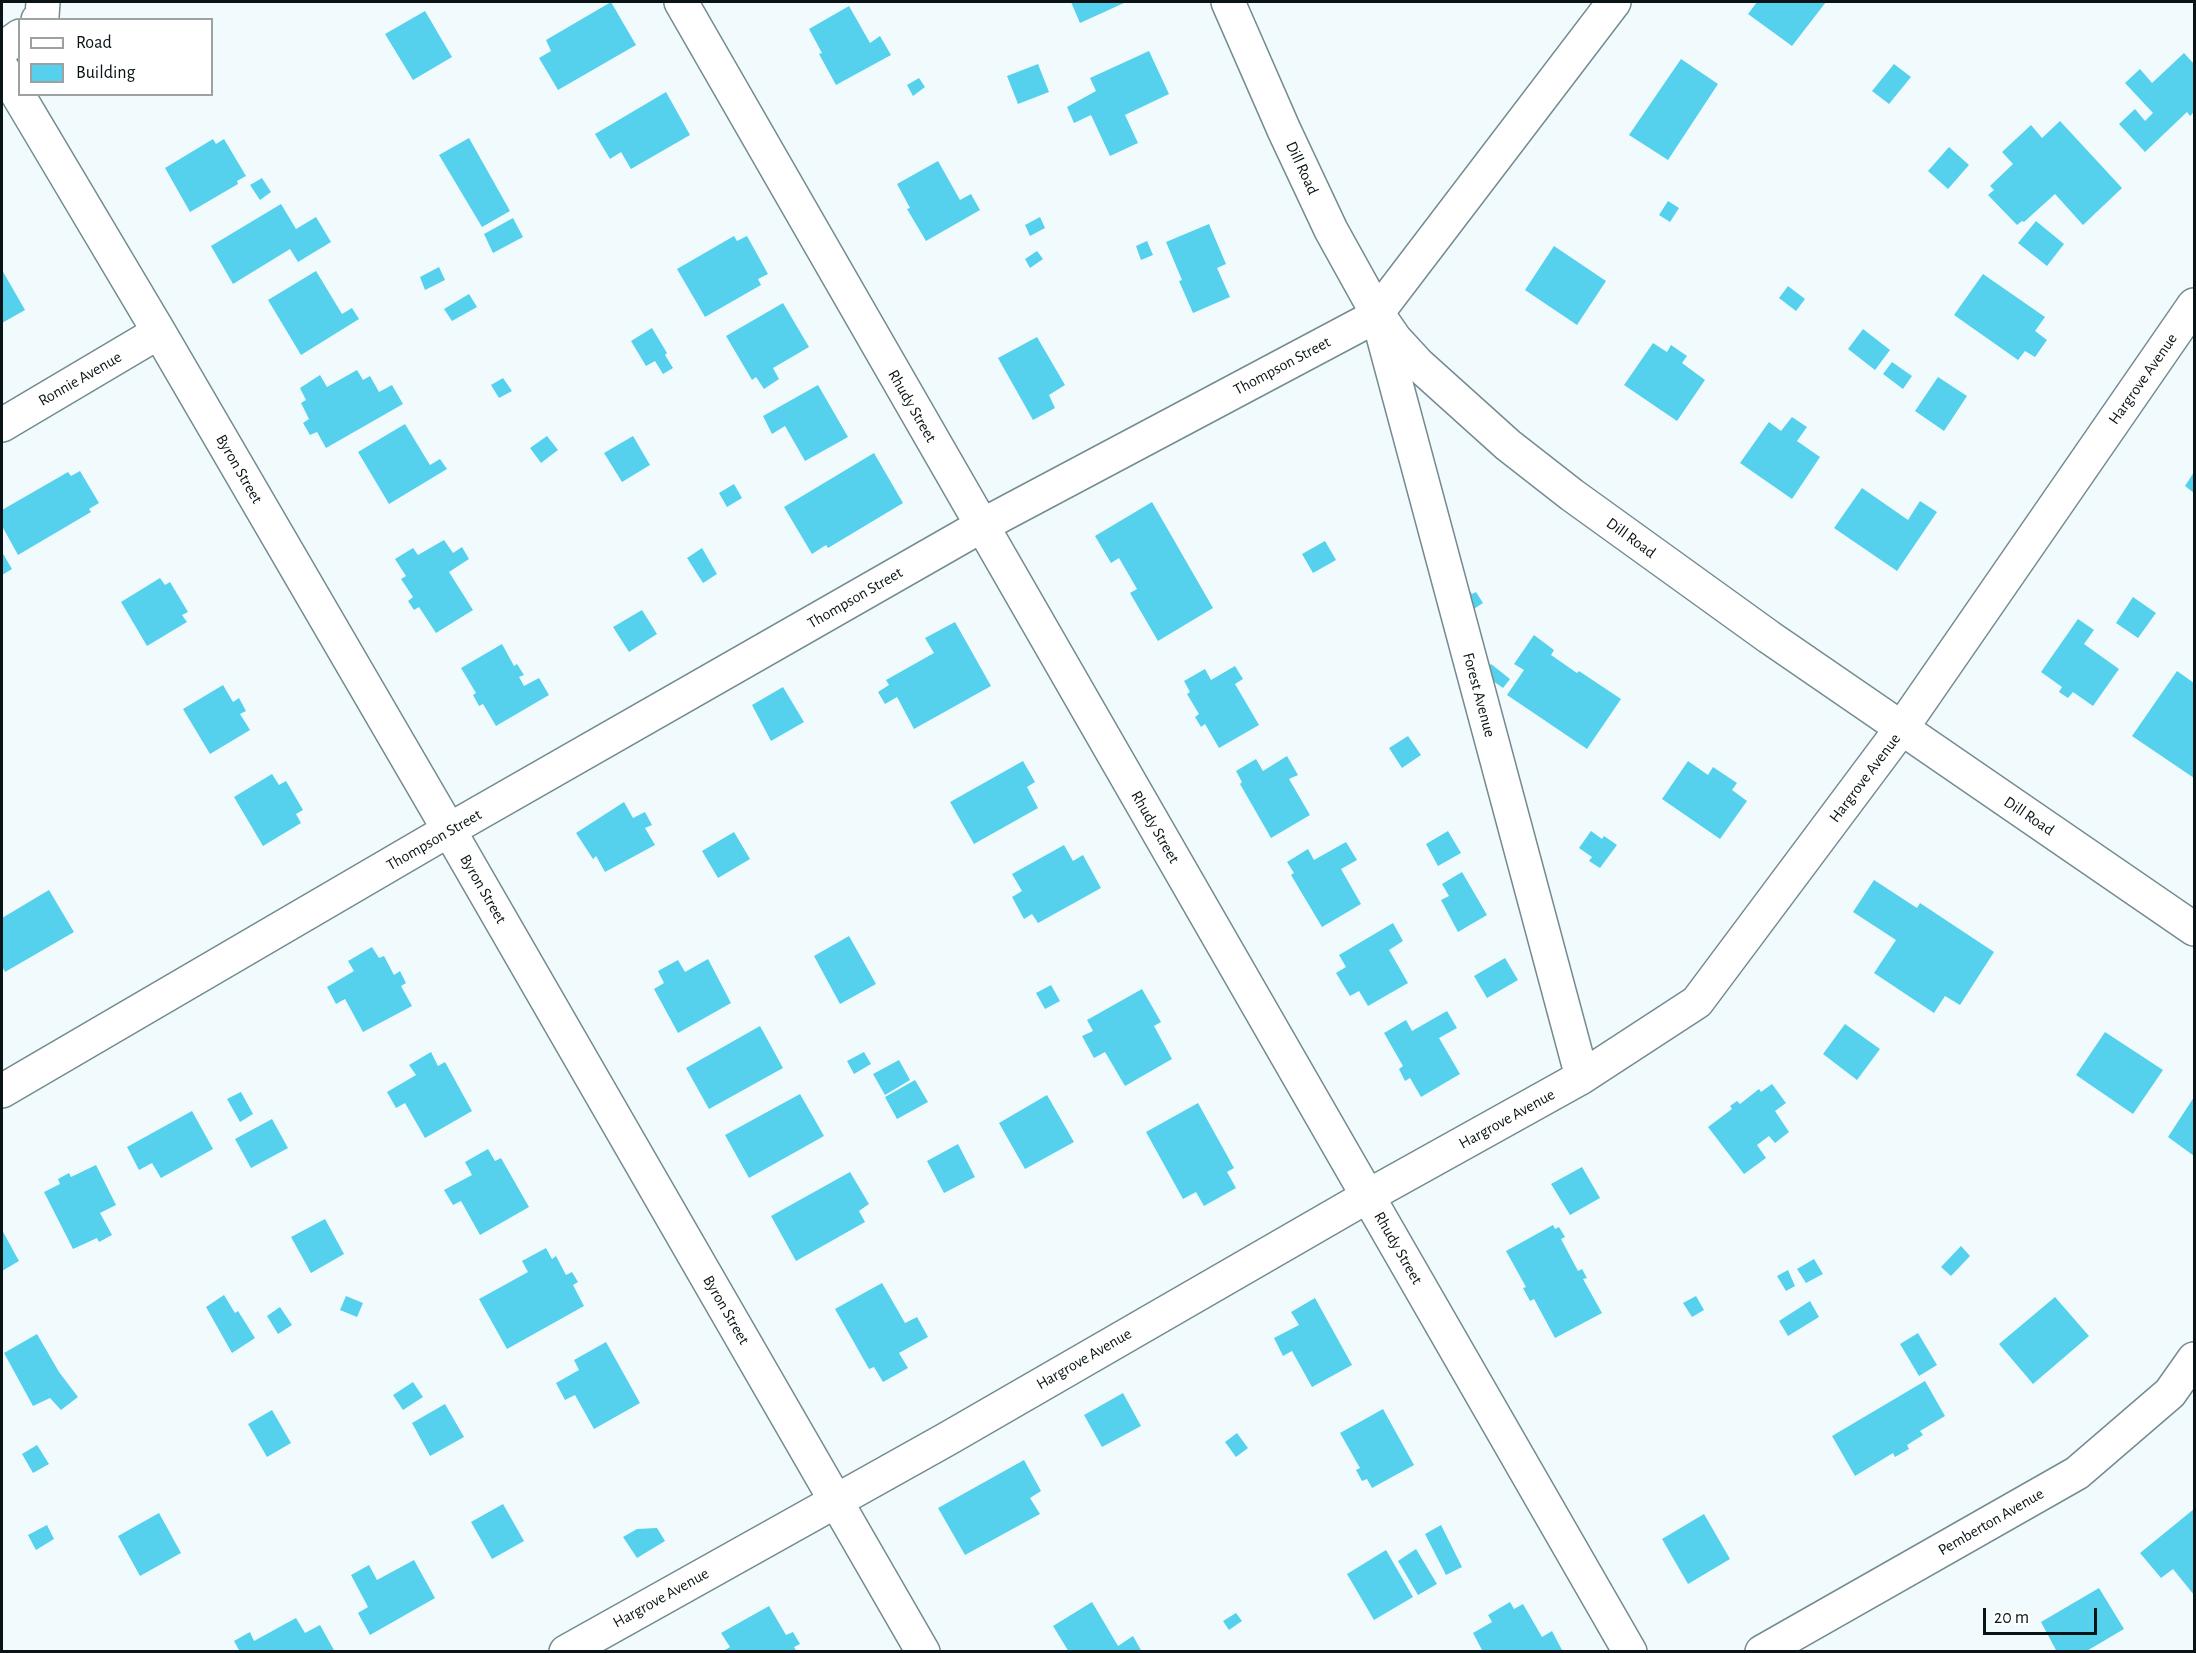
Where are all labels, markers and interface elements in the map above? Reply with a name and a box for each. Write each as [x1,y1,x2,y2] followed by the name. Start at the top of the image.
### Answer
[18,18,213,96] legend
[76,34,112,52] text: Road
[76,64,135,82] text: Building
[1281,138,1323,198] street label: Dill Road
[2105,330,2181,428] street label: Hargrove Avenue
[1230,332,1334,400] street label: Thompson Street
[35,347,125,411] street label: Ronnie Avenue
[884,366,940,446] street label: Rhudy Street
[211,431,267,507] street label: Byron Street
[1602,514,1660,562] street label: Dill Road
[804,563,906,633] street label: Thompson Street
[1458,651,1500,739] street label: Forest Avenue
[1825,730,1905,826] street label: Hargrove Avenue
[1127,787,1183,867] street label: Rhudy Street
[2000,792,2058,840] street label: Dill Road
[383,805,485,875] street label: Thompson Street
[455,851,511,927] street label: Byron Street
[1456,1085,1558,1153] street label: Hargrove Avenue
[1370,1208,1426,1288] street label: Rhudy Street
[698,1272,754,1348] street label: Byron Street
[1033,1324,1135,1394] street label: Hargrove Avenue
[1935,1484,2047,1560] street label: Pemberton Avenue
[610,1564,712,1632] street label: Hargrove Avenue
[1986,1596,2100,1634] scale bar
[1994,1609,2029,1627] text: 20 m

